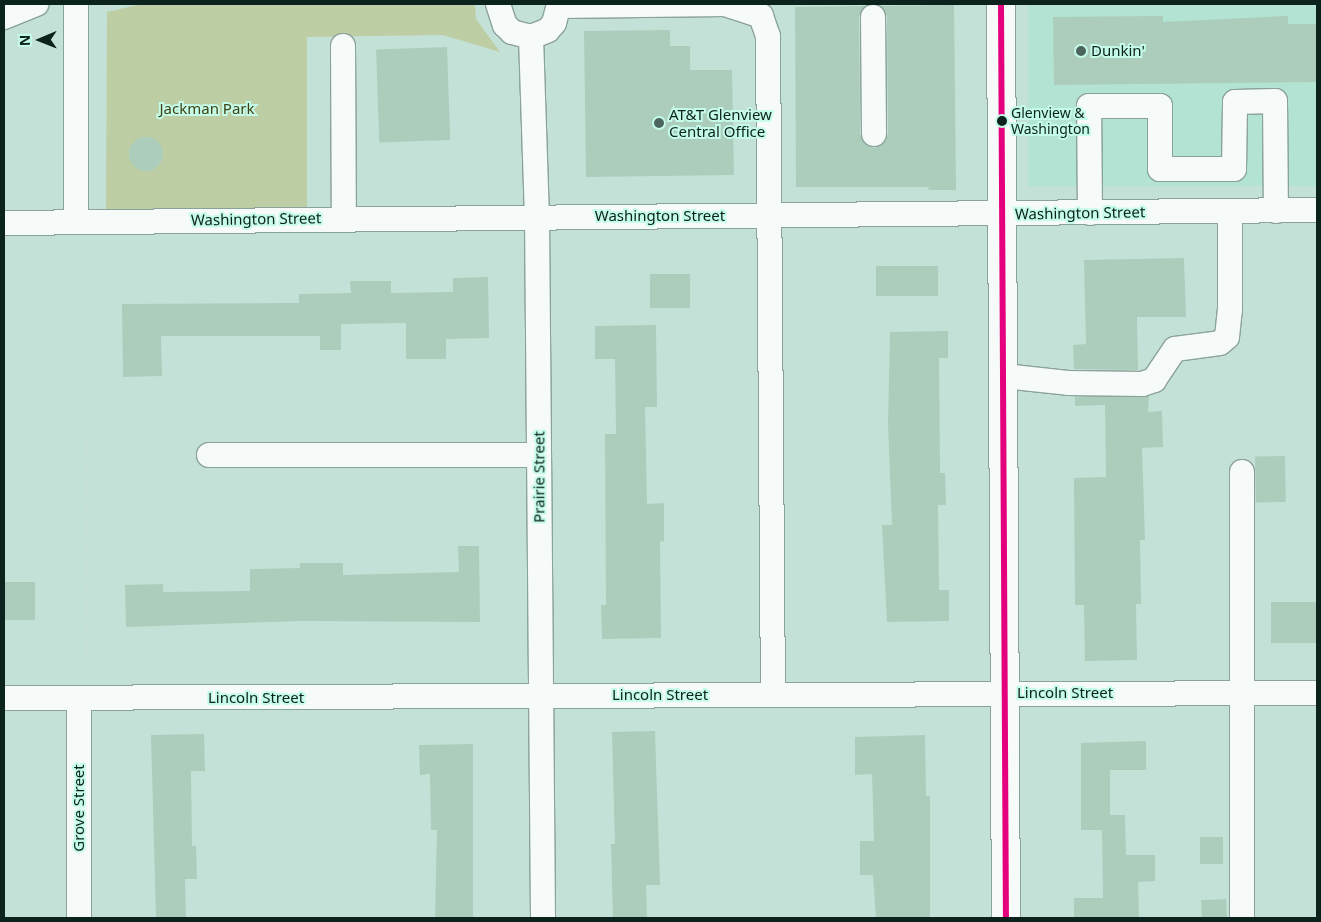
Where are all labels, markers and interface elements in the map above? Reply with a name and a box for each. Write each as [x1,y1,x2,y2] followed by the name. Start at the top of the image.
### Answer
[15,15,65,65] north arrow
[15,34,34,46] text: N
[1091,42,1145,60] place label: Dunkin'
[1075,45,1087,57] marker: Dunkin'
[159,100,255,118] park label: Jackman Park
[669,105,772,140] place label: AT&T Glenview Central Office
[1011,105,1090,138] place label: Glenview & Washington
[997,116,1007,126] marker: Glenview & Washington
[653,117,665,129] marker: AT&T Glenview Central Office
[1015,203,1145,223] street label: Washington Street
[595,207,725,225] street label: Washington Street
[191,209,321,229] street label: Washington Street
[530,431,548,523] street label: Prairie Street
[1017,684,1113,702] street label: Lincoln Street
[612,686,708,704] street label: Lincoln Street
[208,689,304,707] street label: Lincoln Street
[70,764,88,852] street label: Grove Street

